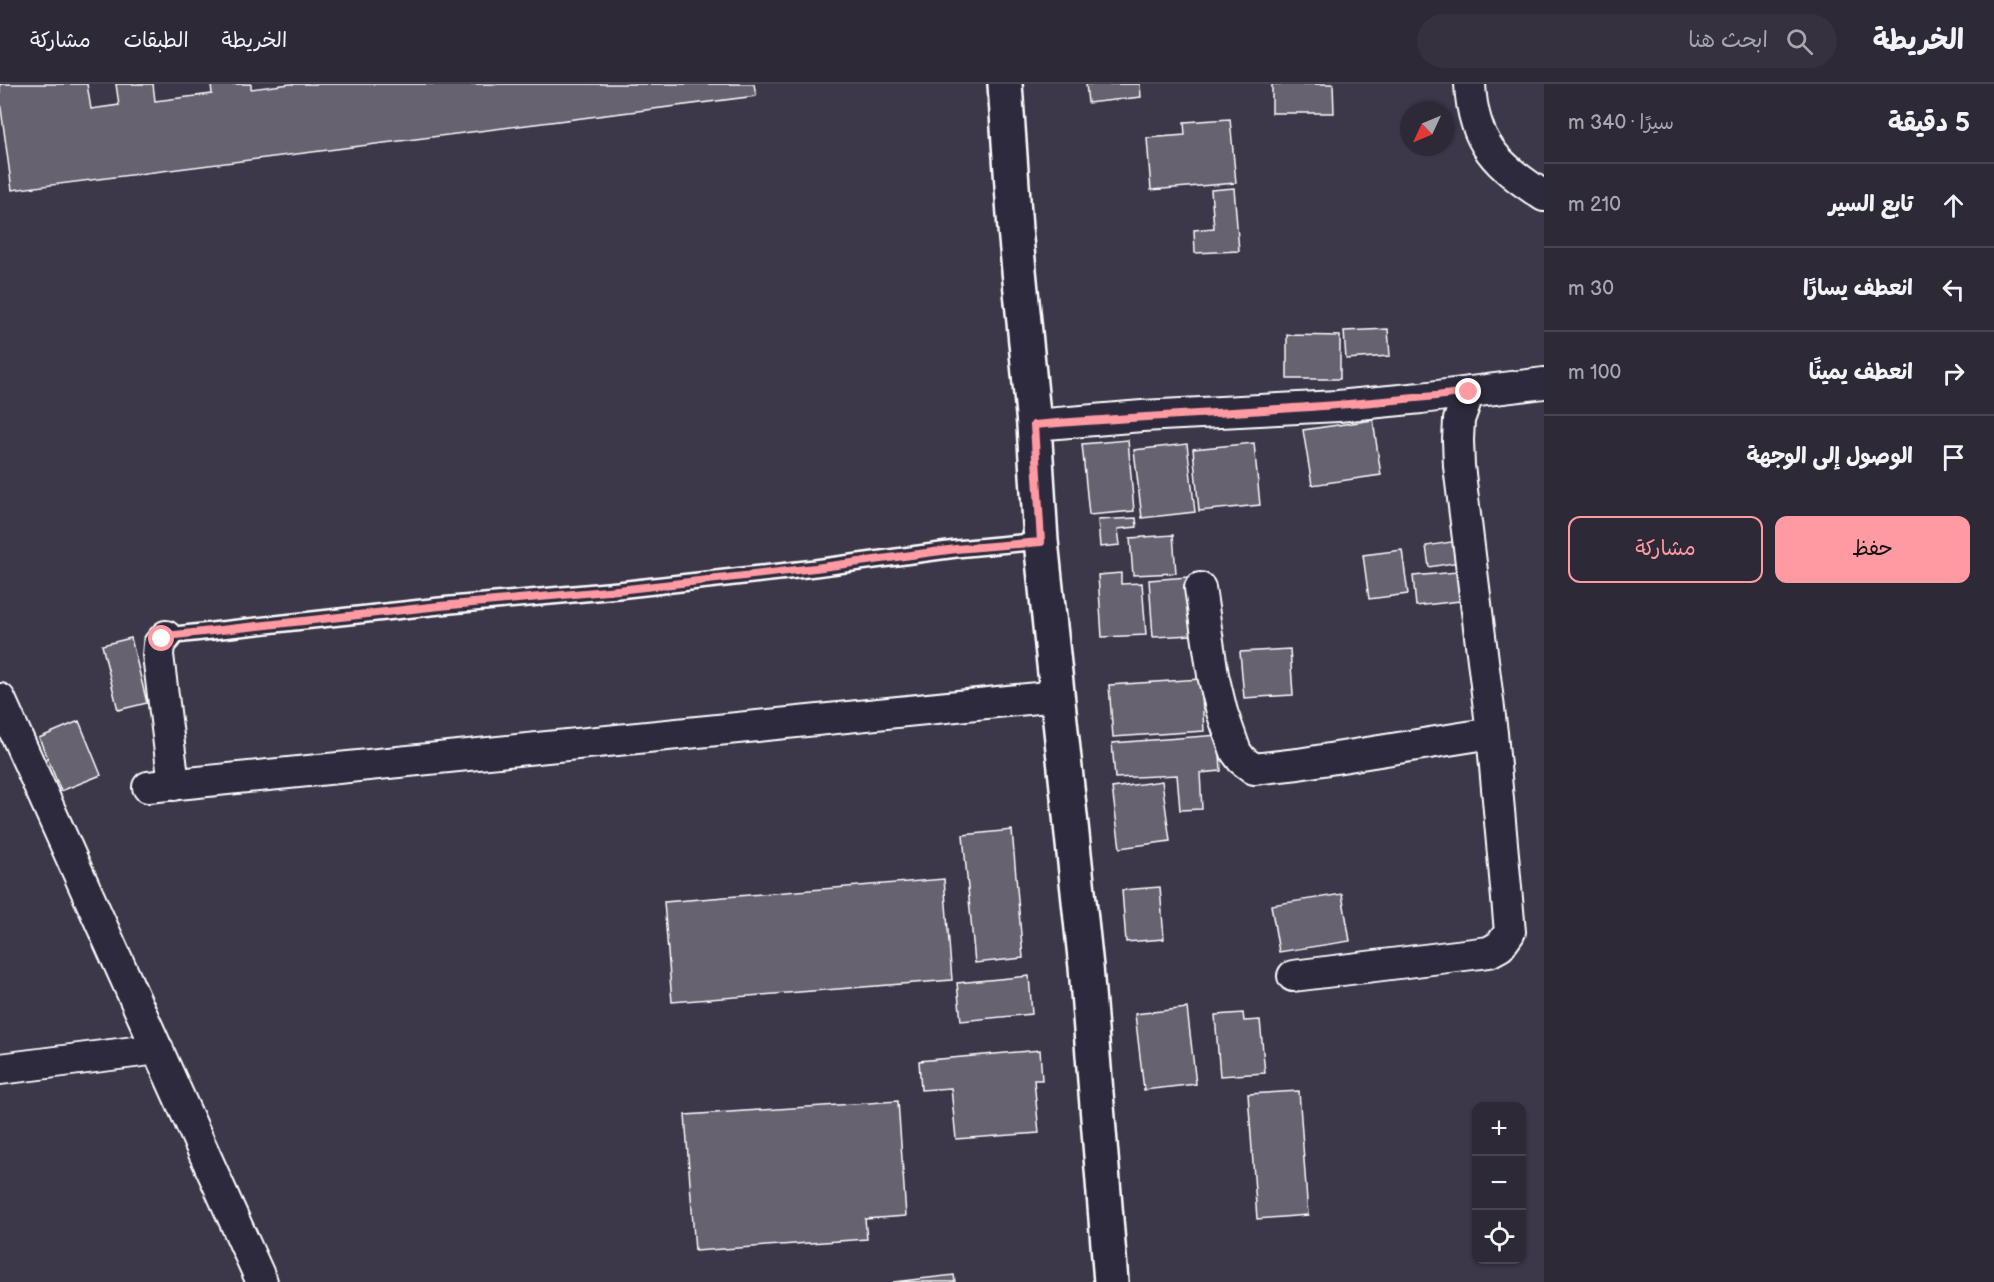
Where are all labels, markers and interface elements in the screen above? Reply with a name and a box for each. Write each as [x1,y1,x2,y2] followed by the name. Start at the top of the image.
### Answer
[1417,14,1837,68] search box
[1873,24,1964,57] text: الخريطة
[1783,25,1816,58] icon: search
[1688,27,1768,54] text: ابحث هنا
[30,28,91,53] text: مشاركة
[124,28,189,53] text: الطبقات
[222,28,287,53] text: الخريطة
[1400,102,1454,156] north arrow
[1888,108,1970,139] text: 5 دقيقة
[1568,111,1674,135] text: سيرًا · 340 m
[1937,189,1970,222] icon: ahead
[1829,191,1913,218] text: تابع السير
[1568,193,1621,217] text: 210 m
[1937,273,1970,306] icon: left
[1803,275,1913,302] text: انعطف يسارًا
[1568,277,1614,301] text: 30 m
[1937,357,1970,390] icon: right
[1809,359,1913,386] text: انعطف يمينًا
[1568,361,1621,385] text: 100 m
[1455,378,1481,404] route end
[1937,441,1970,474] icon: arrive
[1746,443,1913,470] text: الوصول إلى الوجهة
[1568,516,1763,583] button: مشاركة
[1775,516,1970,583] button: حفظ
[148,625,174,651] route start
[1472,1102,1526,1264] map controls
[1472,1102,1526,1156] button: +
[1472,1156,1526,1210] button: −
[1472,1210,1526,1264] button: locate

